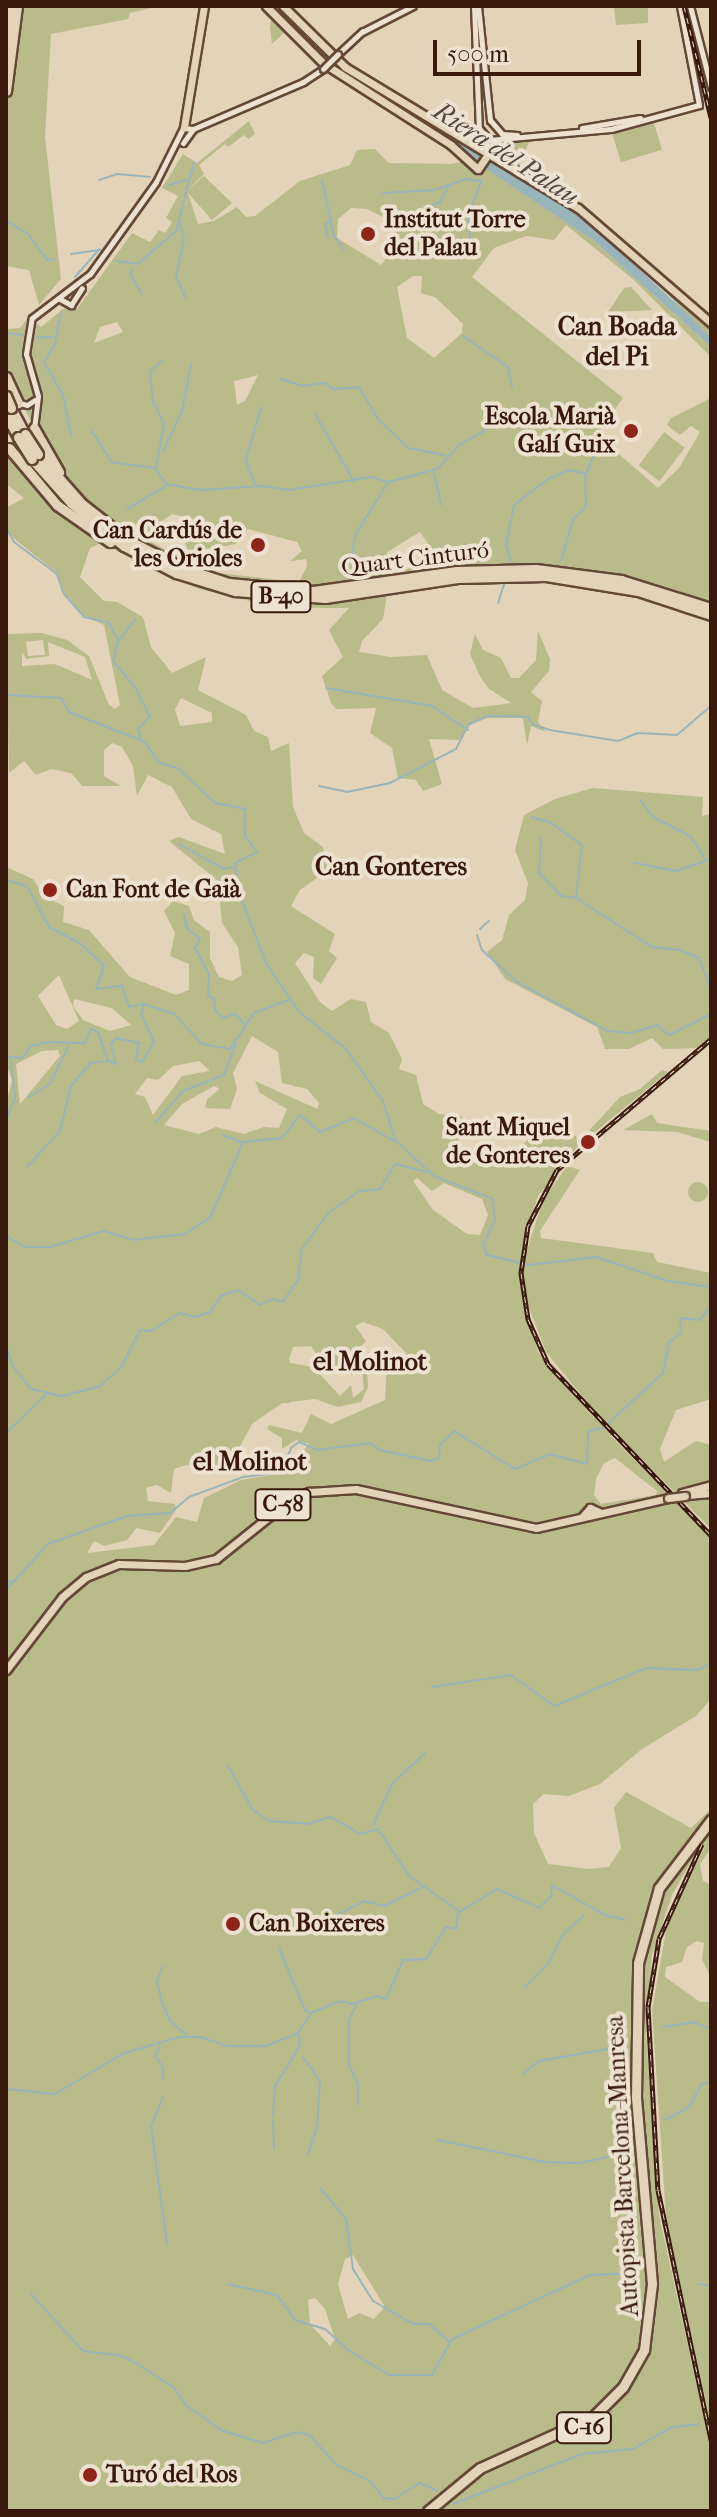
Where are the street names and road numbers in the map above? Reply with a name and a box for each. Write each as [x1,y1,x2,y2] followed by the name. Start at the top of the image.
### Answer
[340,536,490,582] street label: Quart Cinturó
[249,579,313,615] road number: B-40
[253,1487,313,1523] road number: C-58
[601,2015,645,2317] street label: Autopista Barcelona-Manresa
[554,2410,614,2446] road number: C-16

